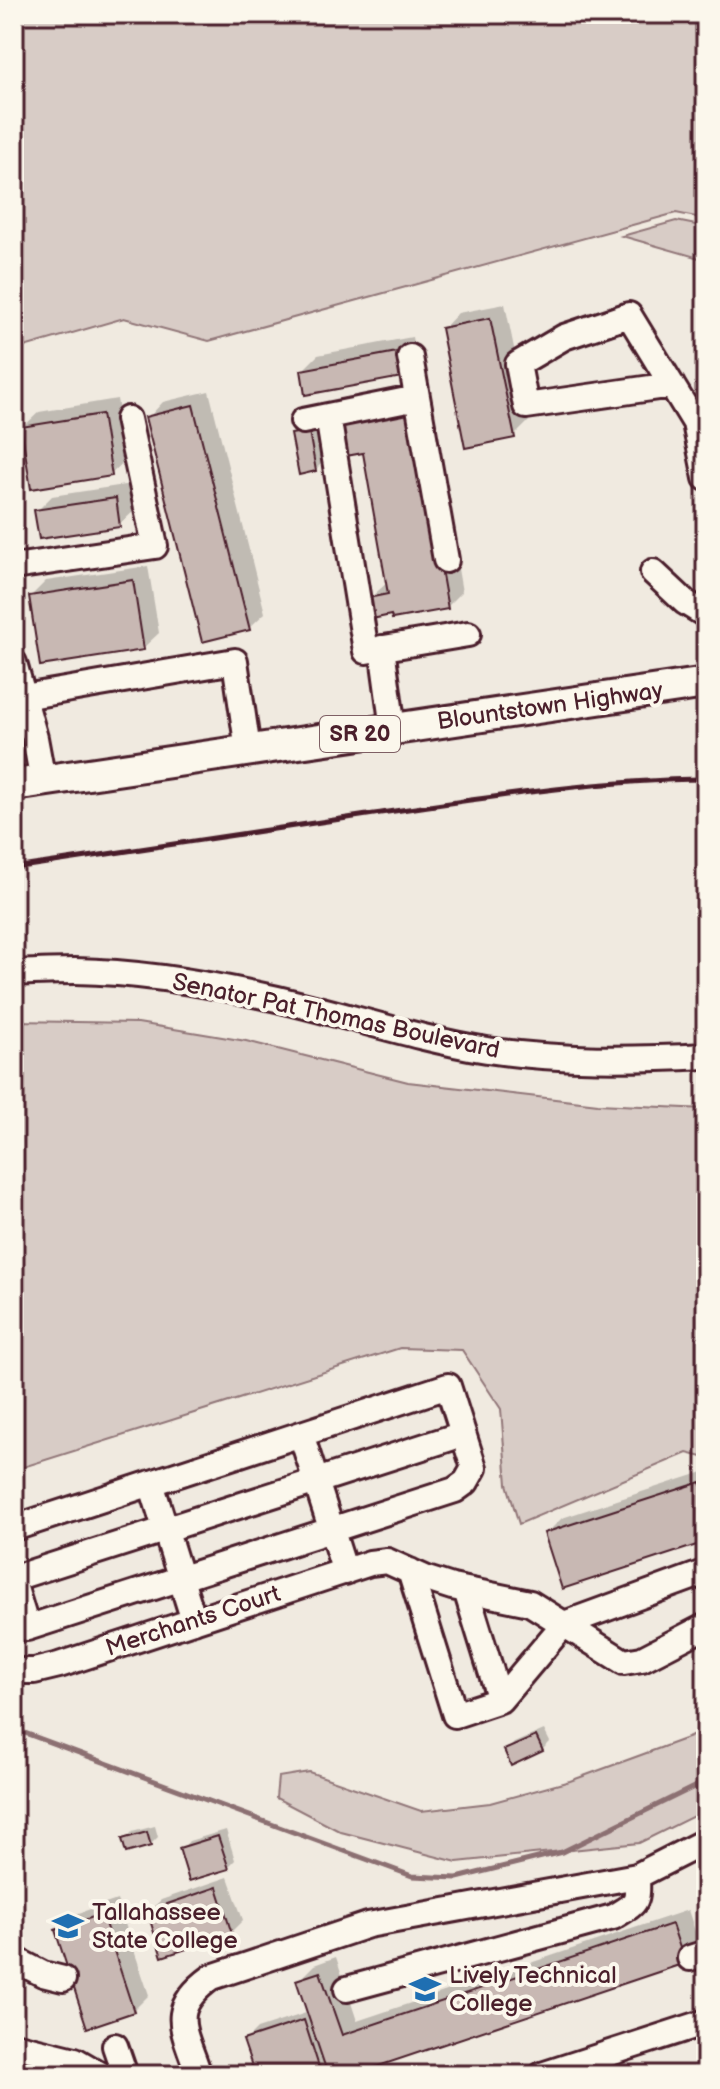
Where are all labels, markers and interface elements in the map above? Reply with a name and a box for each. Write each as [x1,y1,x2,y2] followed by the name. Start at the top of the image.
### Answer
[435,676,665,736] street label: Blountstown Highway
[320,716,400,752] road number: SR 20
[170,967,502,1065] street label: Senator Pat Thomas Boulevard
[102,1579,285,1663] street label: Merchants Court
[92,1898,238,1955] place label: Tallahassee State College
[51,1909,85,1943] school or university icon: Tallahassee State College
[449,1961,617,2018] place label: Lively Technical College
[408,1972,442,2006] school or university icon: Lively Technical College

